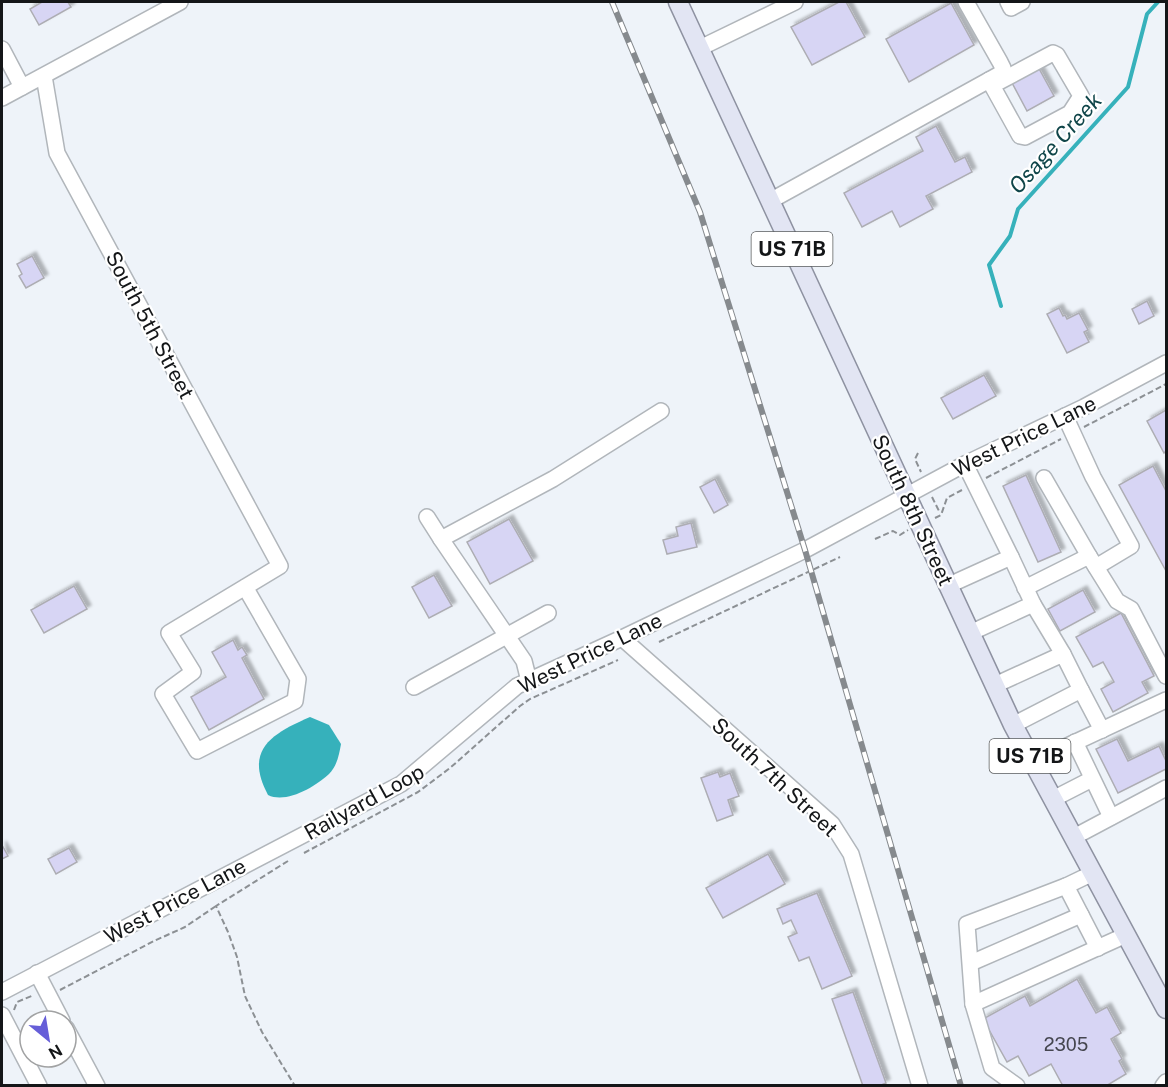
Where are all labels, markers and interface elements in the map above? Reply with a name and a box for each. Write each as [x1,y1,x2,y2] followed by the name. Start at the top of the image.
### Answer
[1003,87,1107,199] water label: Osage Creek
[752,232,832,266] road number: US 71B
[101,247,199,403] street label: South 5th Street
[948,390,1100,482] street label: West Price Lane
[867,430,959,590] street label: South 8th Street
[514,607,666,699] street label: West Price Lane
[707,712,843,842] street label: South 7th Street
[990,739,1070,773] road number: US 71B
[300,759,428,845] street label: Railyard Loop
[100,853,250,949] street label: West Price Lane
[18,1009,78,1069] north arrow
[1044,1034,1088,1055] house number: 2305
[45,1040,65,1063] text: N

